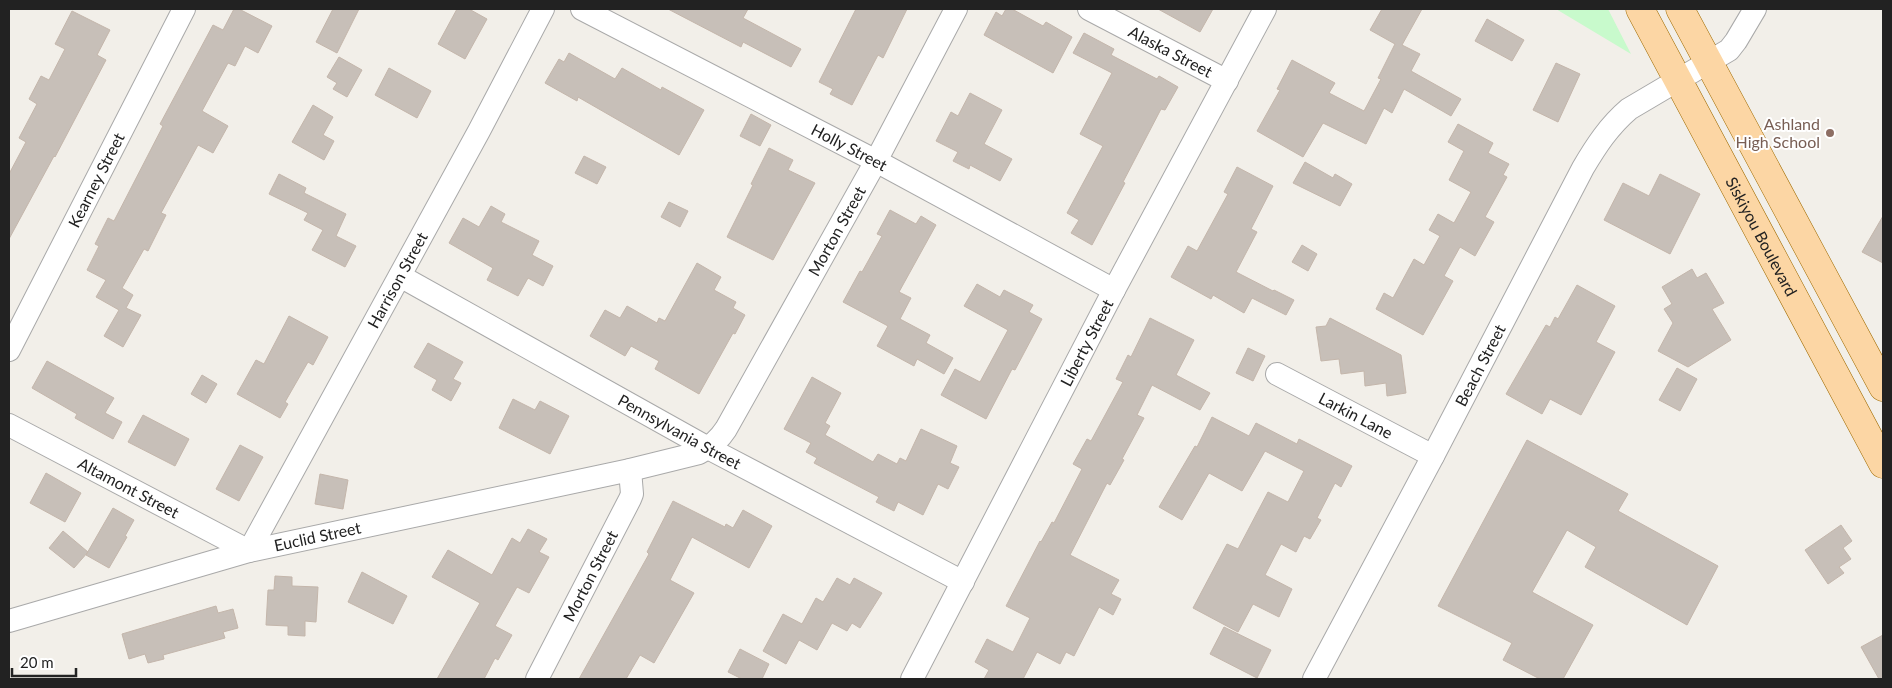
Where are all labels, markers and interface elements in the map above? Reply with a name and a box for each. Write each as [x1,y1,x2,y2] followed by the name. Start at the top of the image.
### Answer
[1126,21,1216,81] street label: Alaska Street
[1736,114,1820,151] place label: Ashland High School
[808,119,891,174] street label: Holly Street
[1824,127,1836,139] marker: Ashland High School
[64,129,128,230] street label: Kearney Street
[1722,173,1802,299] street label: Siskiyou Boulevard
[804,183,869,279] street label: Morton Street
[363,228,431,331] street label: Harrison Street
[1056,296,1117,389] street label: Liberty Street
[1451,321,1509,409] street label: Beach Street
[1316,388,1396,442] street label: Larkin Lane
[615,390,745,473] street label: Pennsylvania Street
[75,453,183,522] street label: Altamont Street
[272,517,363,554] street label: Euclid Street
[559,527,621,624] street label: Morton Street
[12,646,76,678] scale bar
[20,653,54,671] text: 20 m

